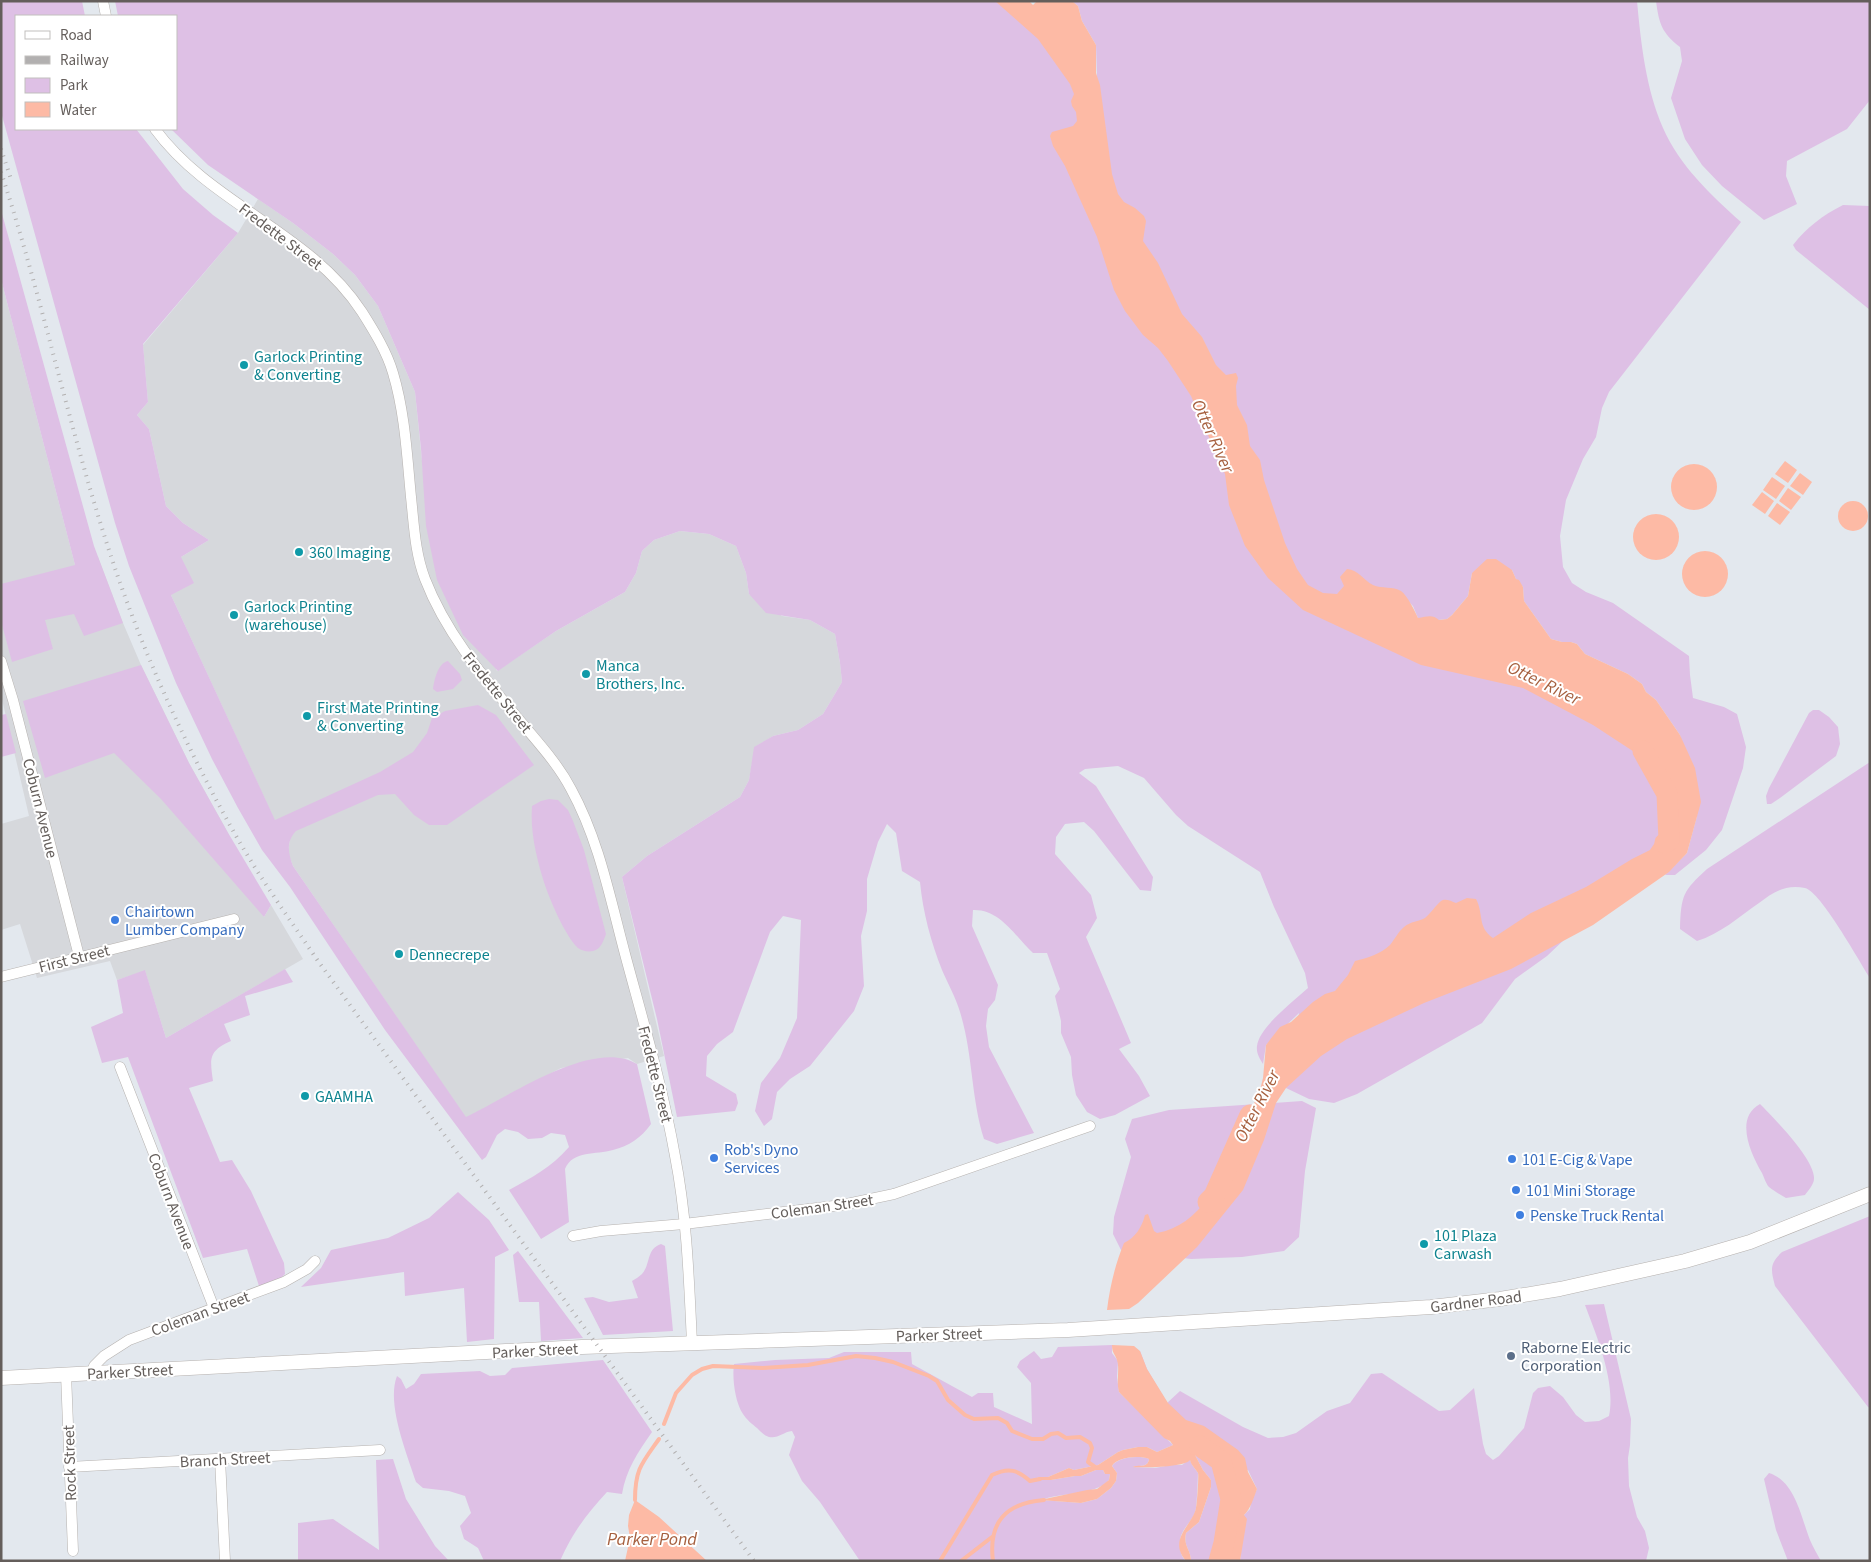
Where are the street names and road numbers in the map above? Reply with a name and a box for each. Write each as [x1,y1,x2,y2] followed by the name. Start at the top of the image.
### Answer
[234,198,327,276] street label: Fredette Street
[457,647,537,739] street label: Fredette Street
[17,756,63,861] street label: Coburn Avenue
[36,939,113,978] street label: First Street
[632,1024,678,1126] street label: Fredette Street
[142,1150,200,1253] street label: Coburn Avenue
[770,1189,875,1225] street label: Coleman Street
[1429,1285,1523,1319] street label: Gardner Road
[148,1286,253,1342] street label: Coleman Street
[895,1322,983,1348] street label: Parker Street
[491,1338,579,1364] street label: Parker Street
[86,1359,174,1385] street label: Parker Street
[58,1424,82,1501] street label: Rock Street
[179,1447,271,1473] street label: Branch Street

